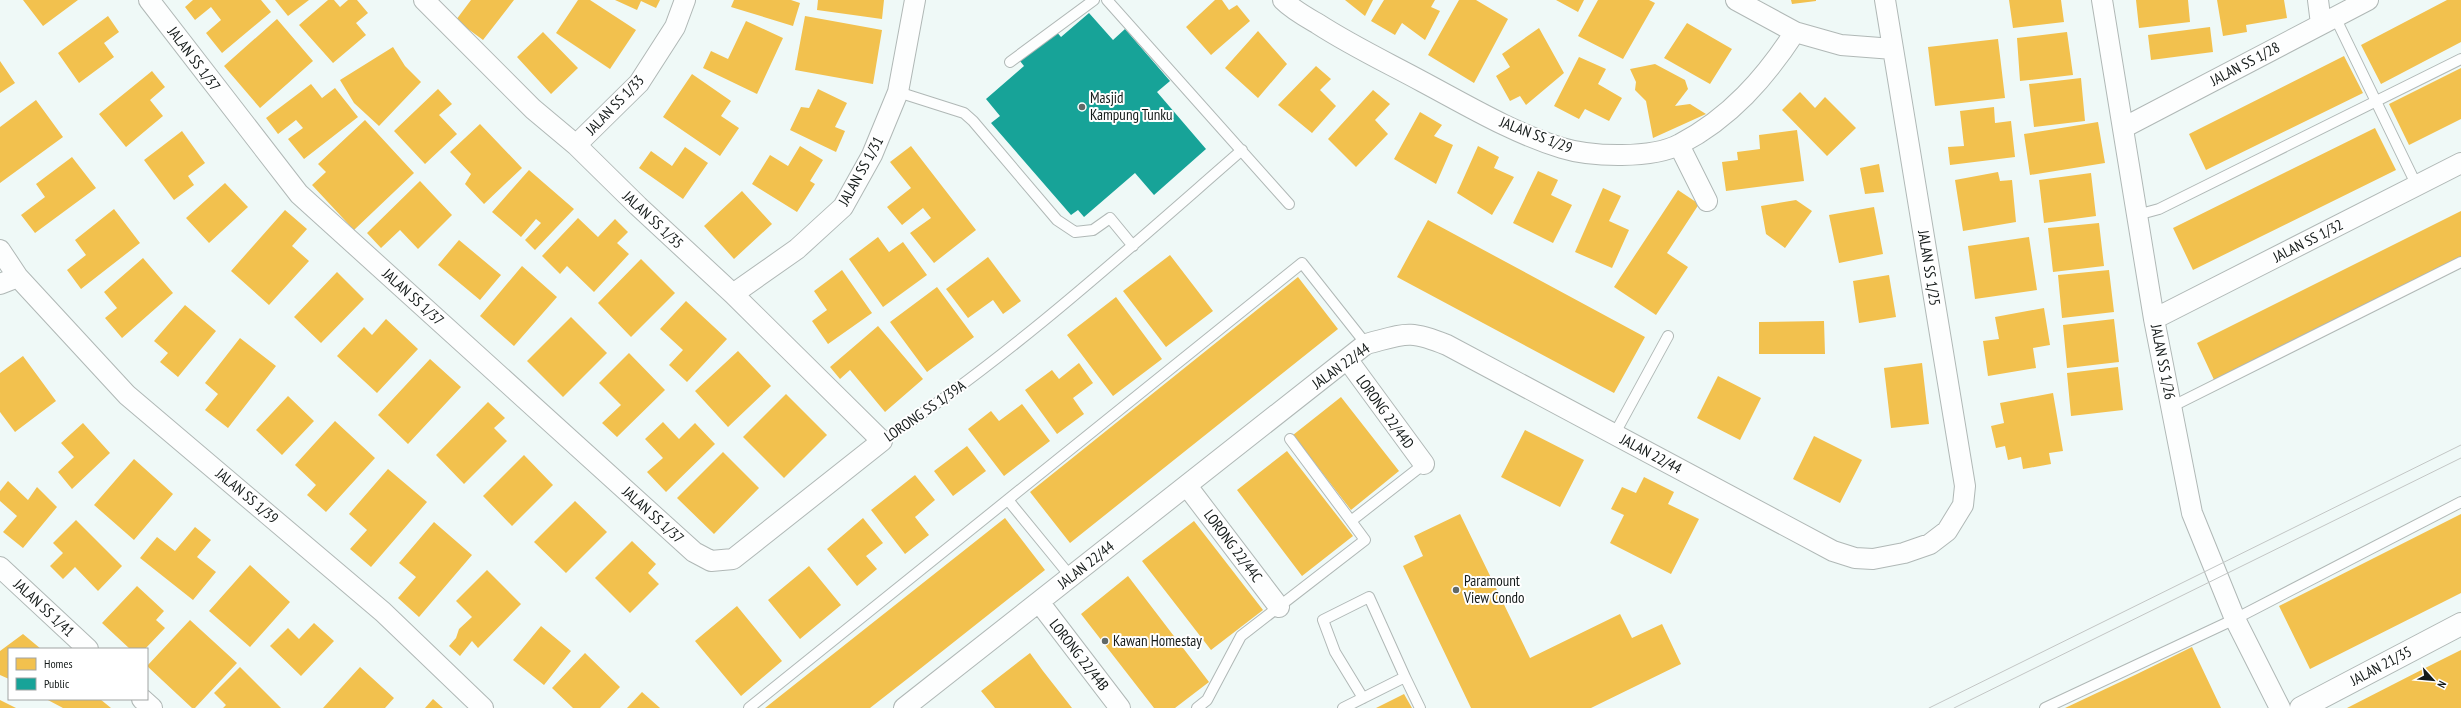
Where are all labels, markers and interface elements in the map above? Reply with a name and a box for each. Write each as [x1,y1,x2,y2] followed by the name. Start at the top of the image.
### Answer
[163,22,225,95] street label: JALAN SS 1/37
[2206,37,2283,90] street label: JALAN SS 1/28
[581,71,648,139] street label: JALAN SS 1/33
[1090,88,1173,124] place label: Masjid Kampung Tunku
[1077,102,1087,112] marker: Masjid Kampung Tunku
[1496,112,1575,157] street label: JALAN SS 1/29
[833,133,887,210] street label: JALAN SS 1/31
[618,186,688,253] street label: JALAN SS 1/35
[2269,215,2346,267] street label: JALAN SS 1/32
[1914,228,1945,307] street label: JALAN SS 1/25
[378,263,448,329] street label: JALAN SS 1/37
[2147,322,2180,401] street label: JALAN SS 1/26
[1307,338,1374,394] street label: JALAN 22/44
[1352,371,1419,452] street label: LORONG 22/44D
[880,375,970,446] street label: LORONG SS 1/39A
[1616,429,1685,478] street label: JALAN 22/44
[211,463,283,527] street label: JALAN SS 1/39
[618,481,688,547] street label: JALAN SS 1/37
[1200,506,1267,586] street label: LORONG 22/44C
[1053,536,1118,593] street label: JALAN 22/44
[1463,571,1525,607] place label: Paramount View Condo
[9,574,79,641] street label: JALAN SS 1/41
[1451,585,1461,595] marker: Paramount View Condo
[1046,615,1113,694] street label: LORONG 22/44B
[1113,631,1202,650] place label: Kawan Homestay
[1100,636,1110,646] marker: Kawan Homestay
[2346,641,2415,690] street label: JALAN 21/35
[8,648,148,700] legend
[44,656,72,671] text: Homes
[2413,660,2453,700] north arrow
[44,676,70,691] text: Public
[2434,679,2449,690] text: N

